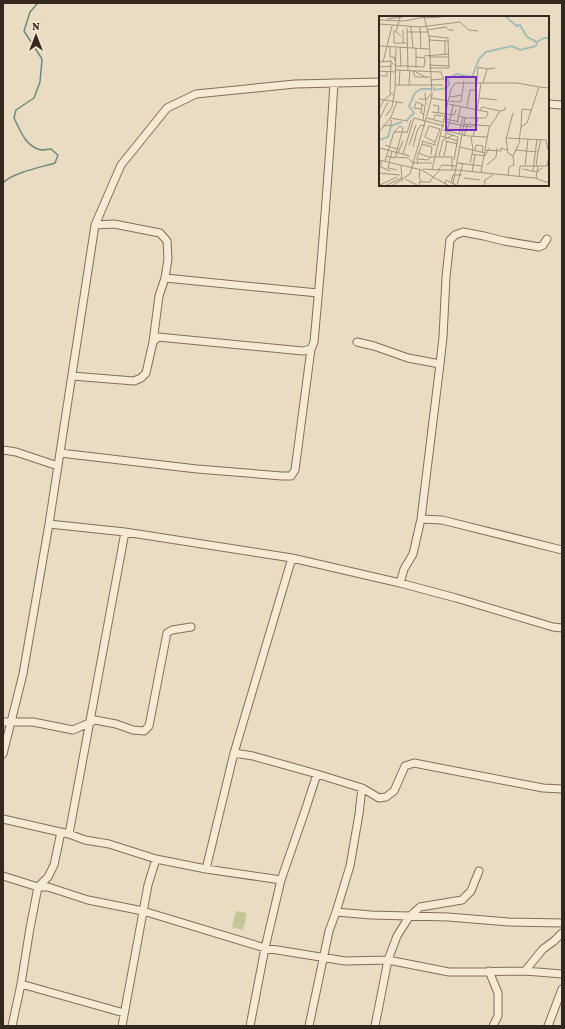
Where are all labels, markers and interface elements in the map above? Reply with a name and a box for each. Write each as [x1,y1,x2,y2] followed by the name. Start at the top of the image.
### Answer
[16,16,56,56] north arrow
[379,16,549,186] inset map
[32,20,40,32] text: N

